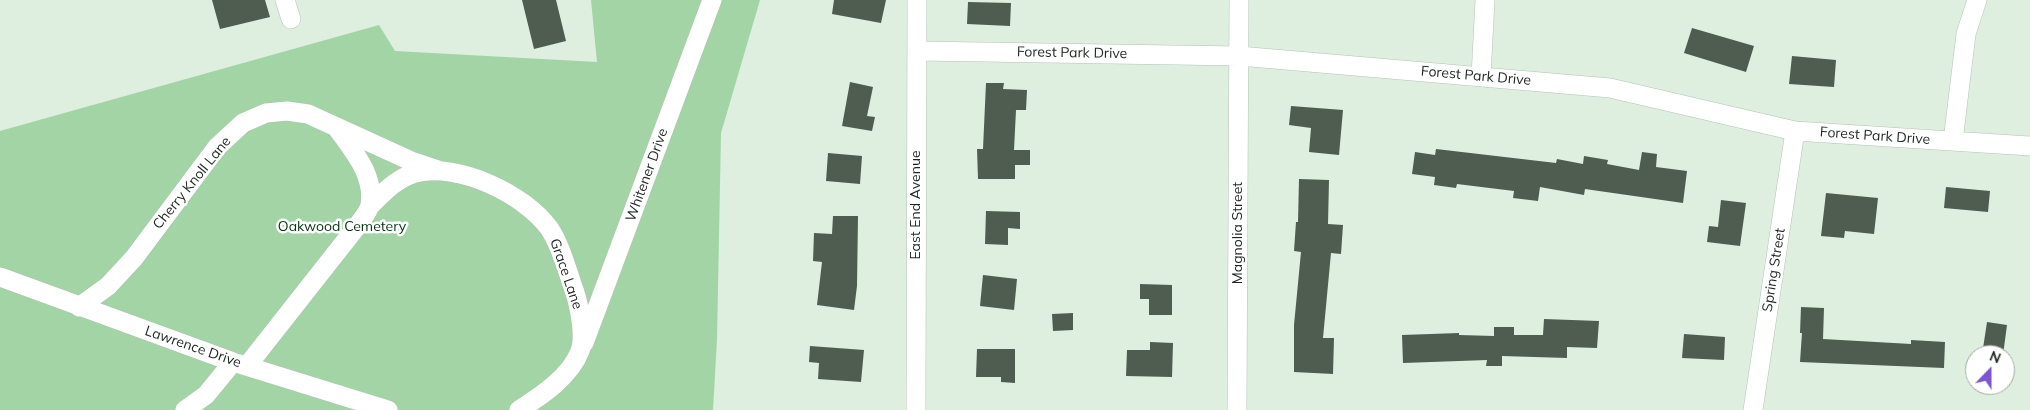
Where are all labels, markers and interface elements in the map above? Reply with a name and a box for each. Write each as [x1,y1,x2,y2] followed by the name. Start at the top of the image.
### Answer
[1017,44,1127,62] street label: Forest Park Drive
[1420,63,1532,89] street label: Forest Park Drive
[1819,124,1931,148] street label: Forest Park Drive
[622,126,672,224] street label: Whitener Drive
[150,133,234,233] street label: Cherry Knoll Lane
[908,150,924,260] street label: East End Avenue
[1230,182,1246,284] street label: Magnolia Street
[278,219,406,235] park label: Oakwood Cemetery
[1759,227,1789,313] street label: Spring Street
[546,236,586,312] street label: Grace Lane
[143,323,243,371] street label: Lawrence Drive
[1965,345,2015,395] north arrow
[1987,347,2004,367] text: N

